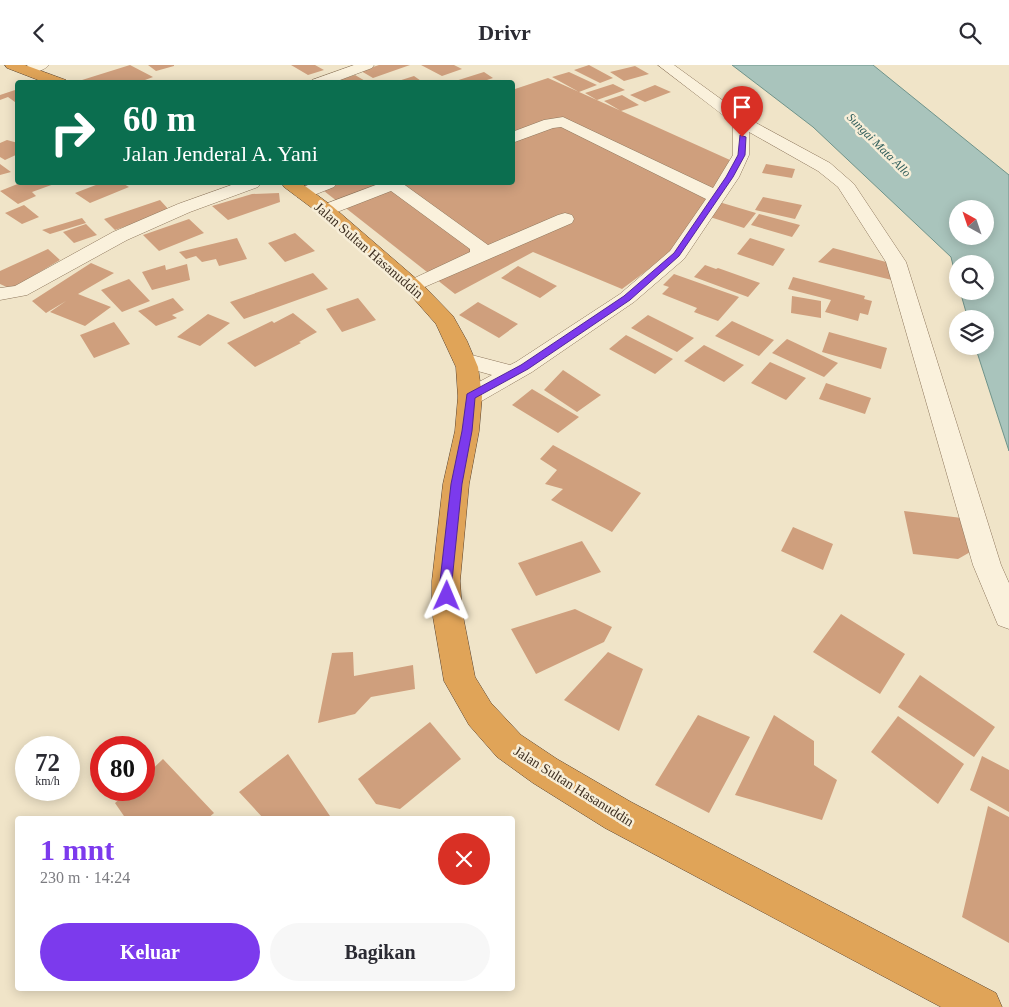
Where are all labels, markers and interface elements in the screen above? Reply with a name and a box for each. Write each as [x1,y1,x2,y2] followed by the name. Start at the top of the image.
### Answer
[25,19,53,47] icon: back
[956,19,984,47] icon: search
[478,20,531,45] text: Drivr
[721,86,763,137] pin
[728,93,756,121] icon: arrive
[40,100,105,165] icon: right
[123,100,196,139] text: 60 m
[844,110,914,180] water label: Sungai Mata Allo
[123,141,318,166] text: Jalan Jenderal A. Yani
[312,199,426,301] street label: Jalan Sultan Hasanuddin
[949,200,994,245] north arrow
[949,200,994,355] map controls
[949,255,994,300] button: search
[949,310,994,355] button: layers
[420,569,472,621] position arrow
[90,736,155,801] speed limit sign: 80
[511,743,636,829] street label: Jalan Sultan Hasanuddin
[35,749,60,776] text: 72
[35,774,60,788] text: km/h
[40,833,114,866] text: 1 mnt
[438,833,490,885] button: close
[40,869,130,886] text: 230 m · 14:24
[40,923,260,981] button: Keluar
[270,923,490,981] button: Bagikan

